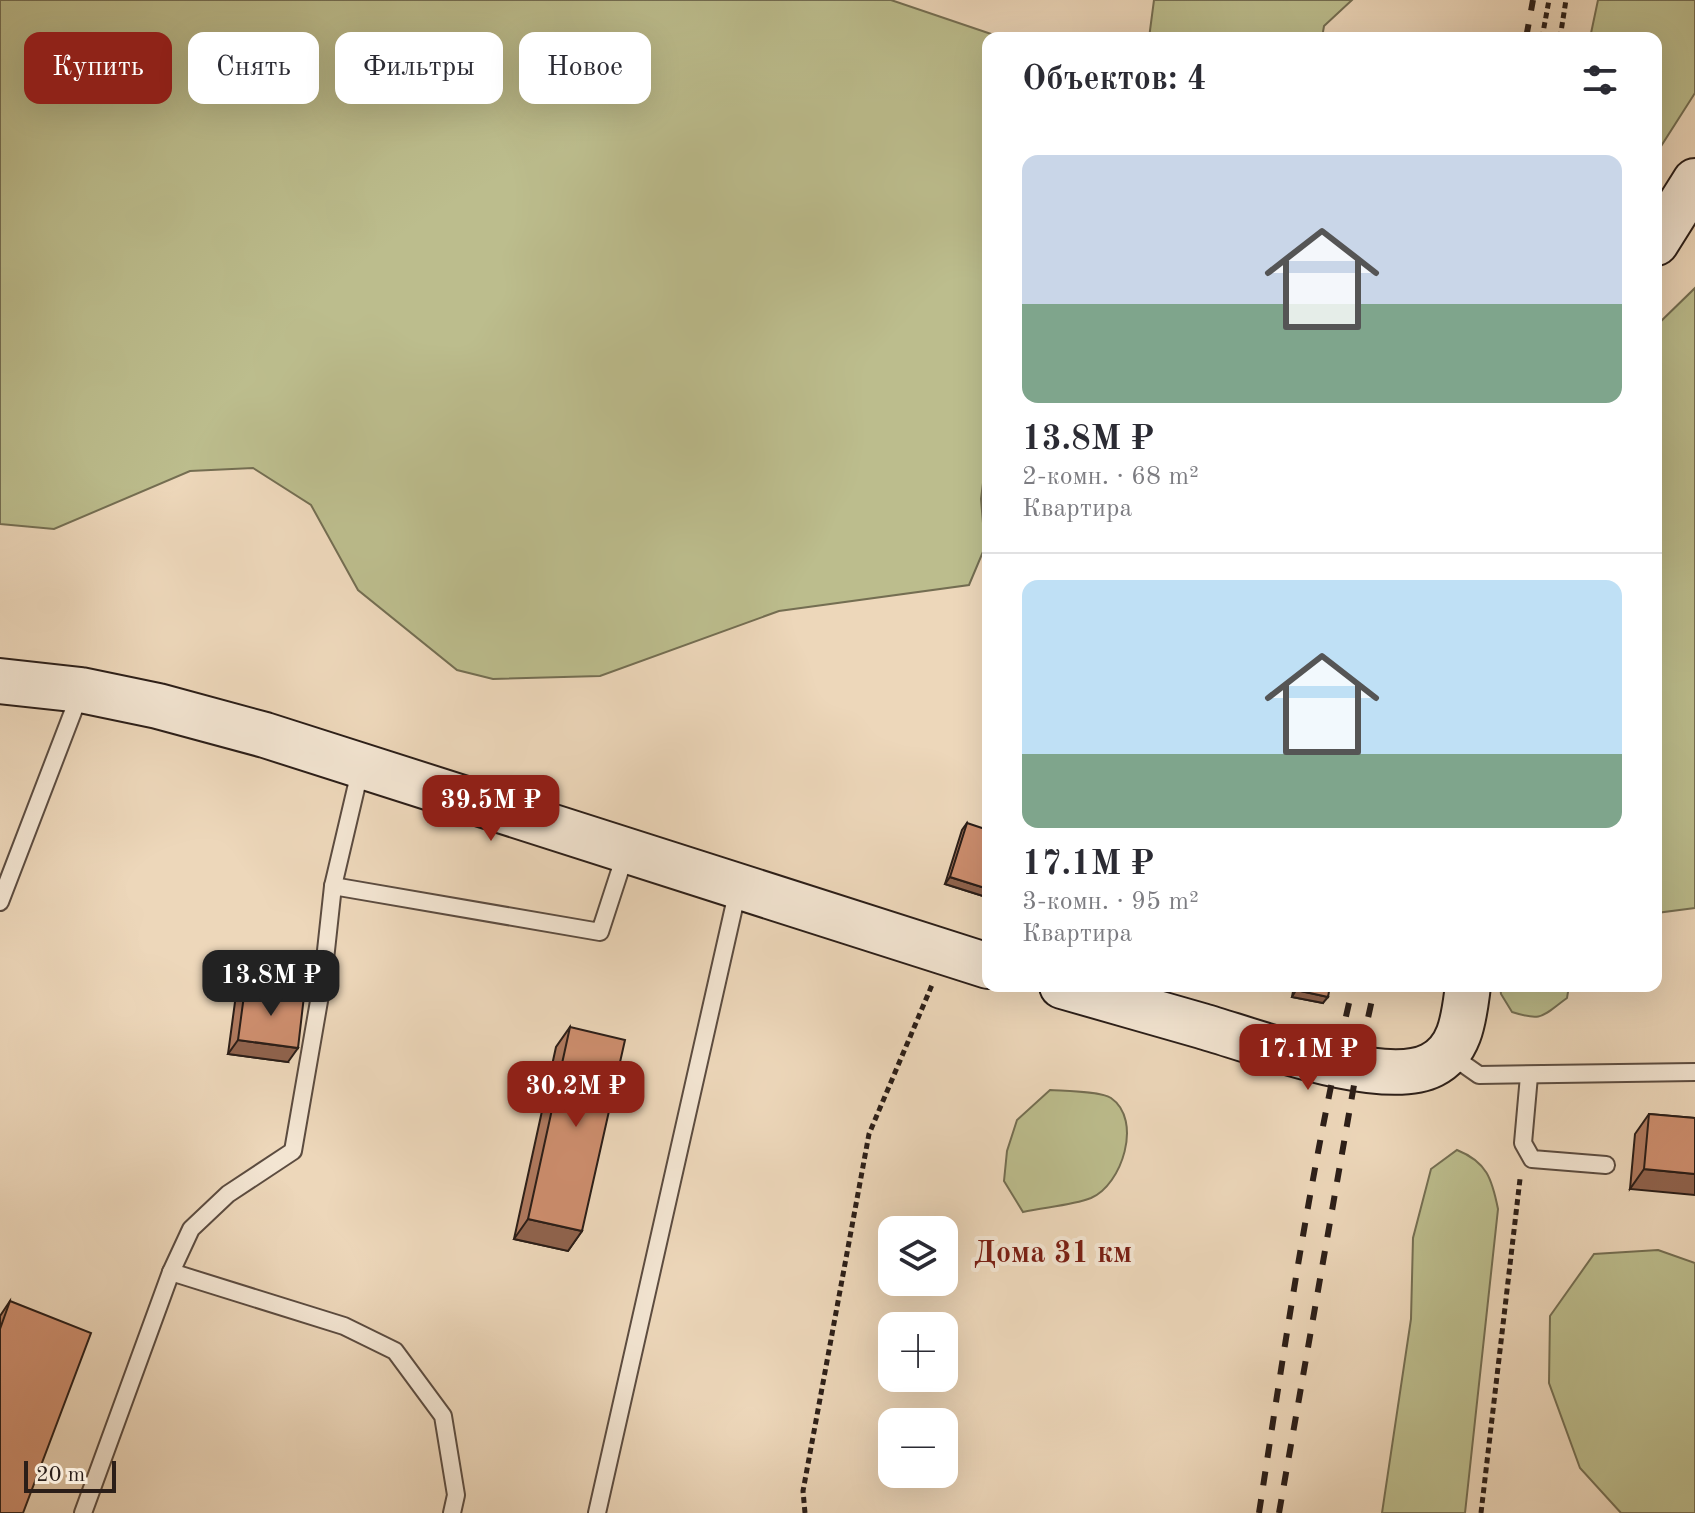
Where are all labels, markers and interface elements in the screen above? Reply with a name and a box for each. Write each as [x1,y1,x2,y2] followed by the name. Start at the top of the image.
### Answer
[24,32,172,104] chip: Купить
[188,32,319,104] chip: Снять
[335,32,503,104] chip: Фильтры
[519,32,651,104] chip: Новое
[1578,58,1622,102] icon: filters
[1022,63,1207,97] text: Объектов: 4
[1250,207,1394,351] icon: home
[1022,423,1154,457] text: 13.8M ₽
[1022,464,1199,490] text: 2-комн. · 68 m²
[1022,496,1132,522] text: Квартира
[1250,632,1394,776] icon: home
[417,775,565,843] pin: 39.5M ₽
[440,788,542,814] text: 39.5M ₽
[1022,848,1154,882] text: 17.1M ₽
[1022,889,1199,915] text: 3-комн. · 95 m²
[1022,921,1132,947] text: Квартира
[197,950,345,1018] pin: 13.8M ₽
[220,963,322,989] text: 13.8M ₽
[1234,1024,1382,1092] pin: 17.1M ₽
[1257,1037,1359,1063] text: 17.1M ₽
[502,1061,650,1129] pin: 30.2M ₽
[525,1074,627,1100] text: 30.2M ₽
[878,1216,958,1488] map controls
[878,1216,958,1296] button: layers
[974,1239,1132,1269] district label: Дома 31 км
[878,1312,958,1392] button: +
[878,1408,958,1488] button: −
[24,1457,116,1493] scale bar
[36,1464,85,1486] text: 20 m

